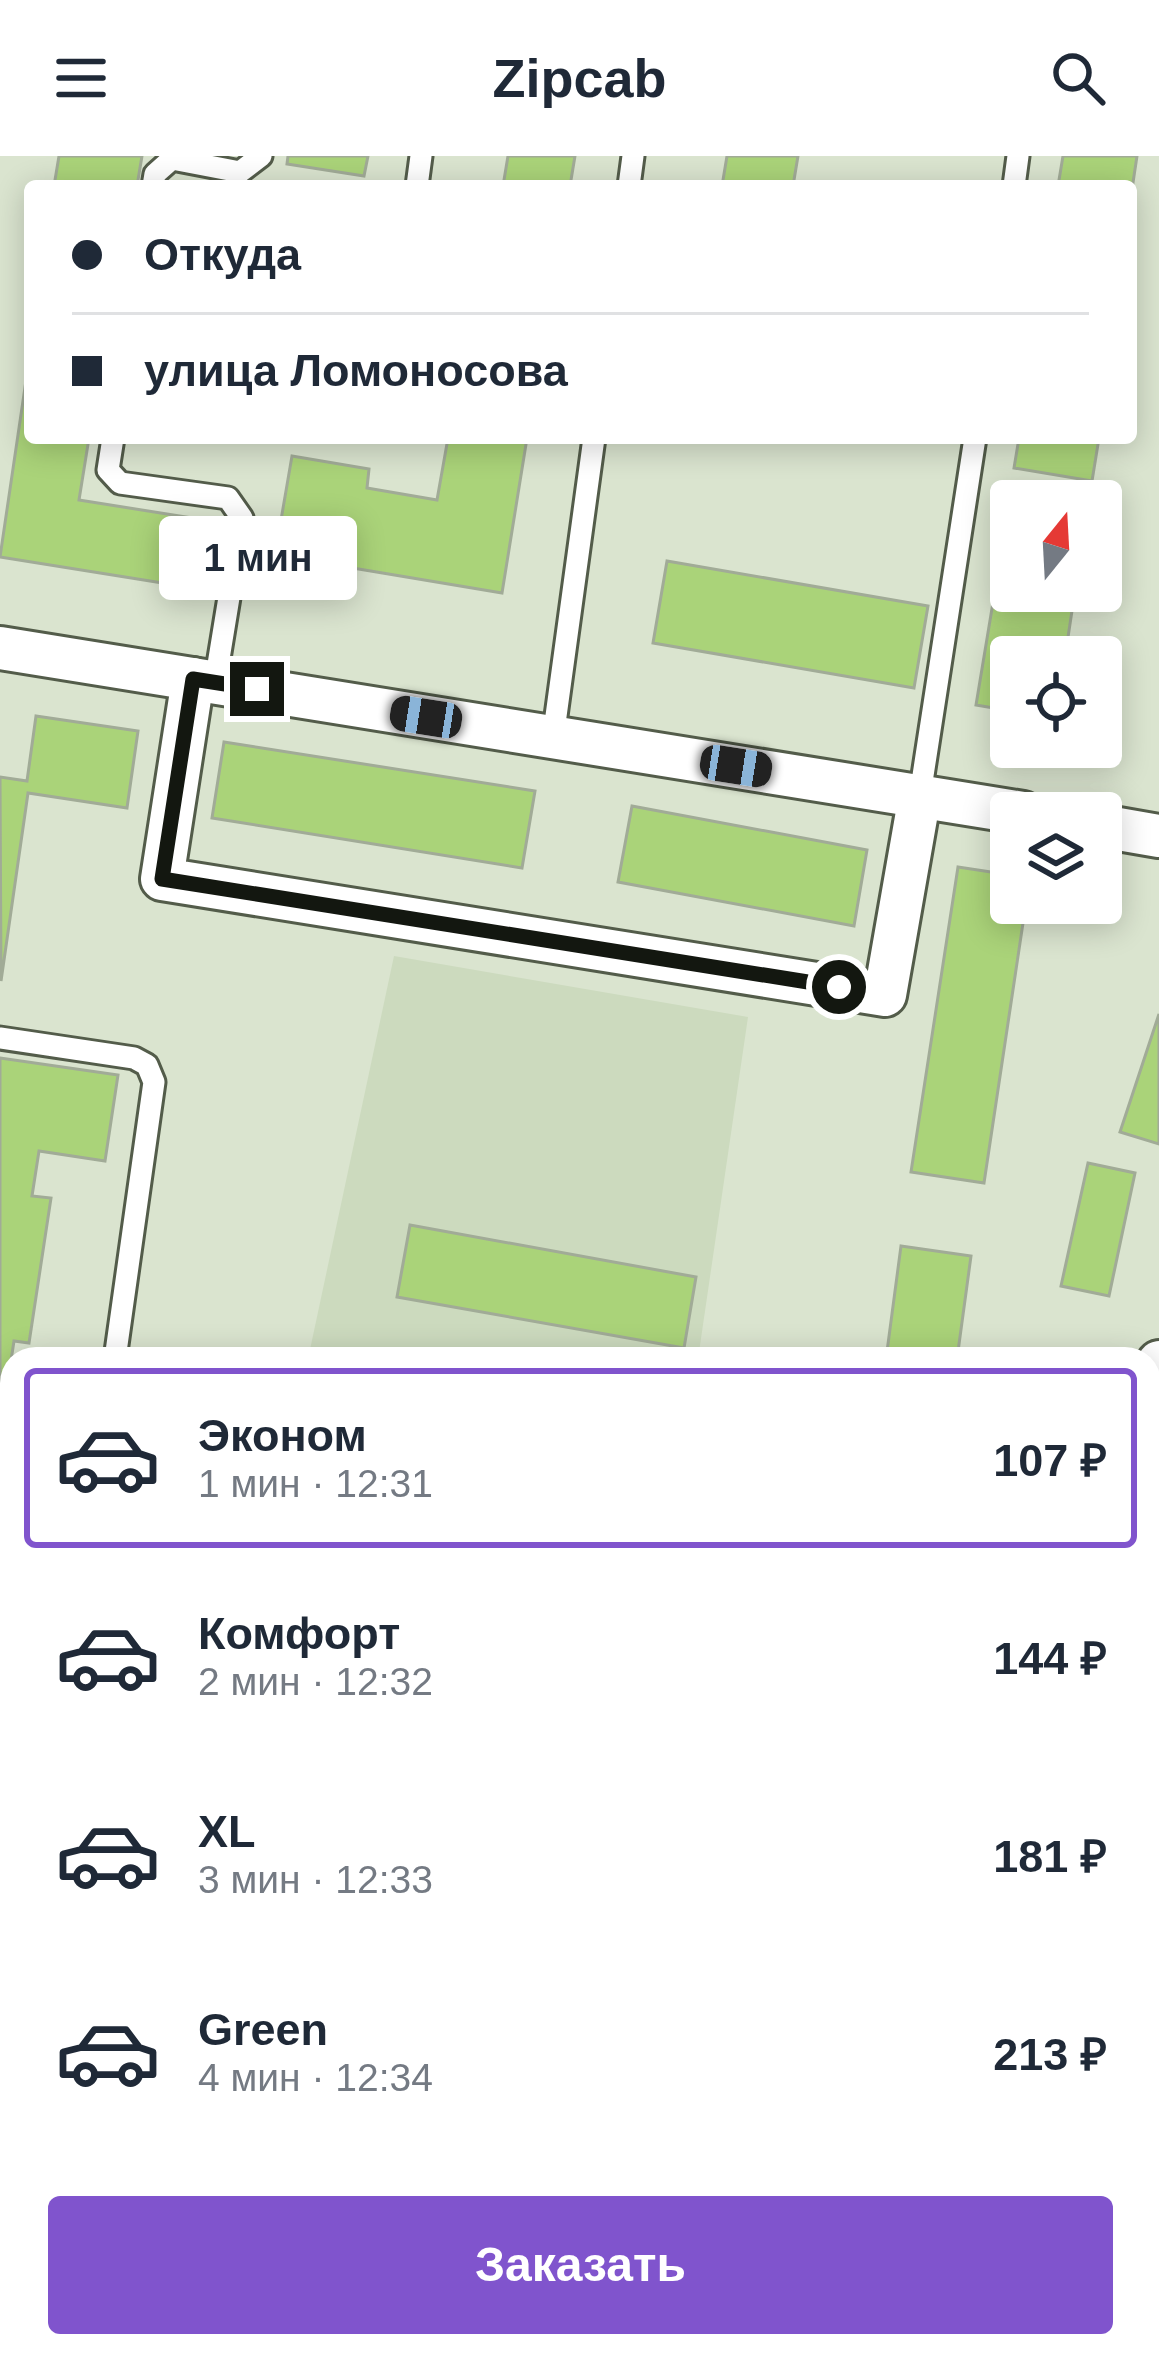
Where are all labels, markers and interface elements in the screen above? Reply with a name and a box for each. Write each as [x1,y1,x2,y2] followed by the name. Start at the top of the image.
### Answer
[48,45,114,111] icon: menu
[1045,45,1111,111] icon: search
[492,48,667,108] text: Zipcab
[144,229,301,280] text: Откуда
[144,345,568,396] text: улица Ломоносова
[990,480,1122,612] north arrow
[990,480,1122,924] map controls
[158,515,356,599] callout: 1 мин
[204,536,312,579] text: 1 мин
[990,636,1122,768] button: locate
[230,662,284,716] route end
[388,694,464,740] car
[698,743,774,789] car
[990,792,1122,924] button: layers
[812,960,866,1014] route start
[54,1404,162,1512] icon: car
[198,1410,367,1461] text: Эконом
[993,1435,1107,1486] text: 107 ₽
[198,1462,433,1505] text: 1 мин · 12:31
[54,1602,162,1710] icon: car
[198,1608,400,1659] text: Комфорт
[993,1633,1107,1684] text: 144 ₽
[198,1660,433,1703] text: 2 мин · 12:32
[54,1800,162,1908] icon: car
[198,1806,256,1857] text: XL
[993,1831,1107,1882] text: 181 ₽
[198,1858,433,1901] text: 3 мин · 12:33
[54,1998,162,2106] icon: car
[198,2004,328,2055] text: Green
[993,2029,1107,2080] text: 213 ₽
[198,2056,433,2099] text: 4 мин · 12:34
[48,2196,1113,2334] button: Заказать

